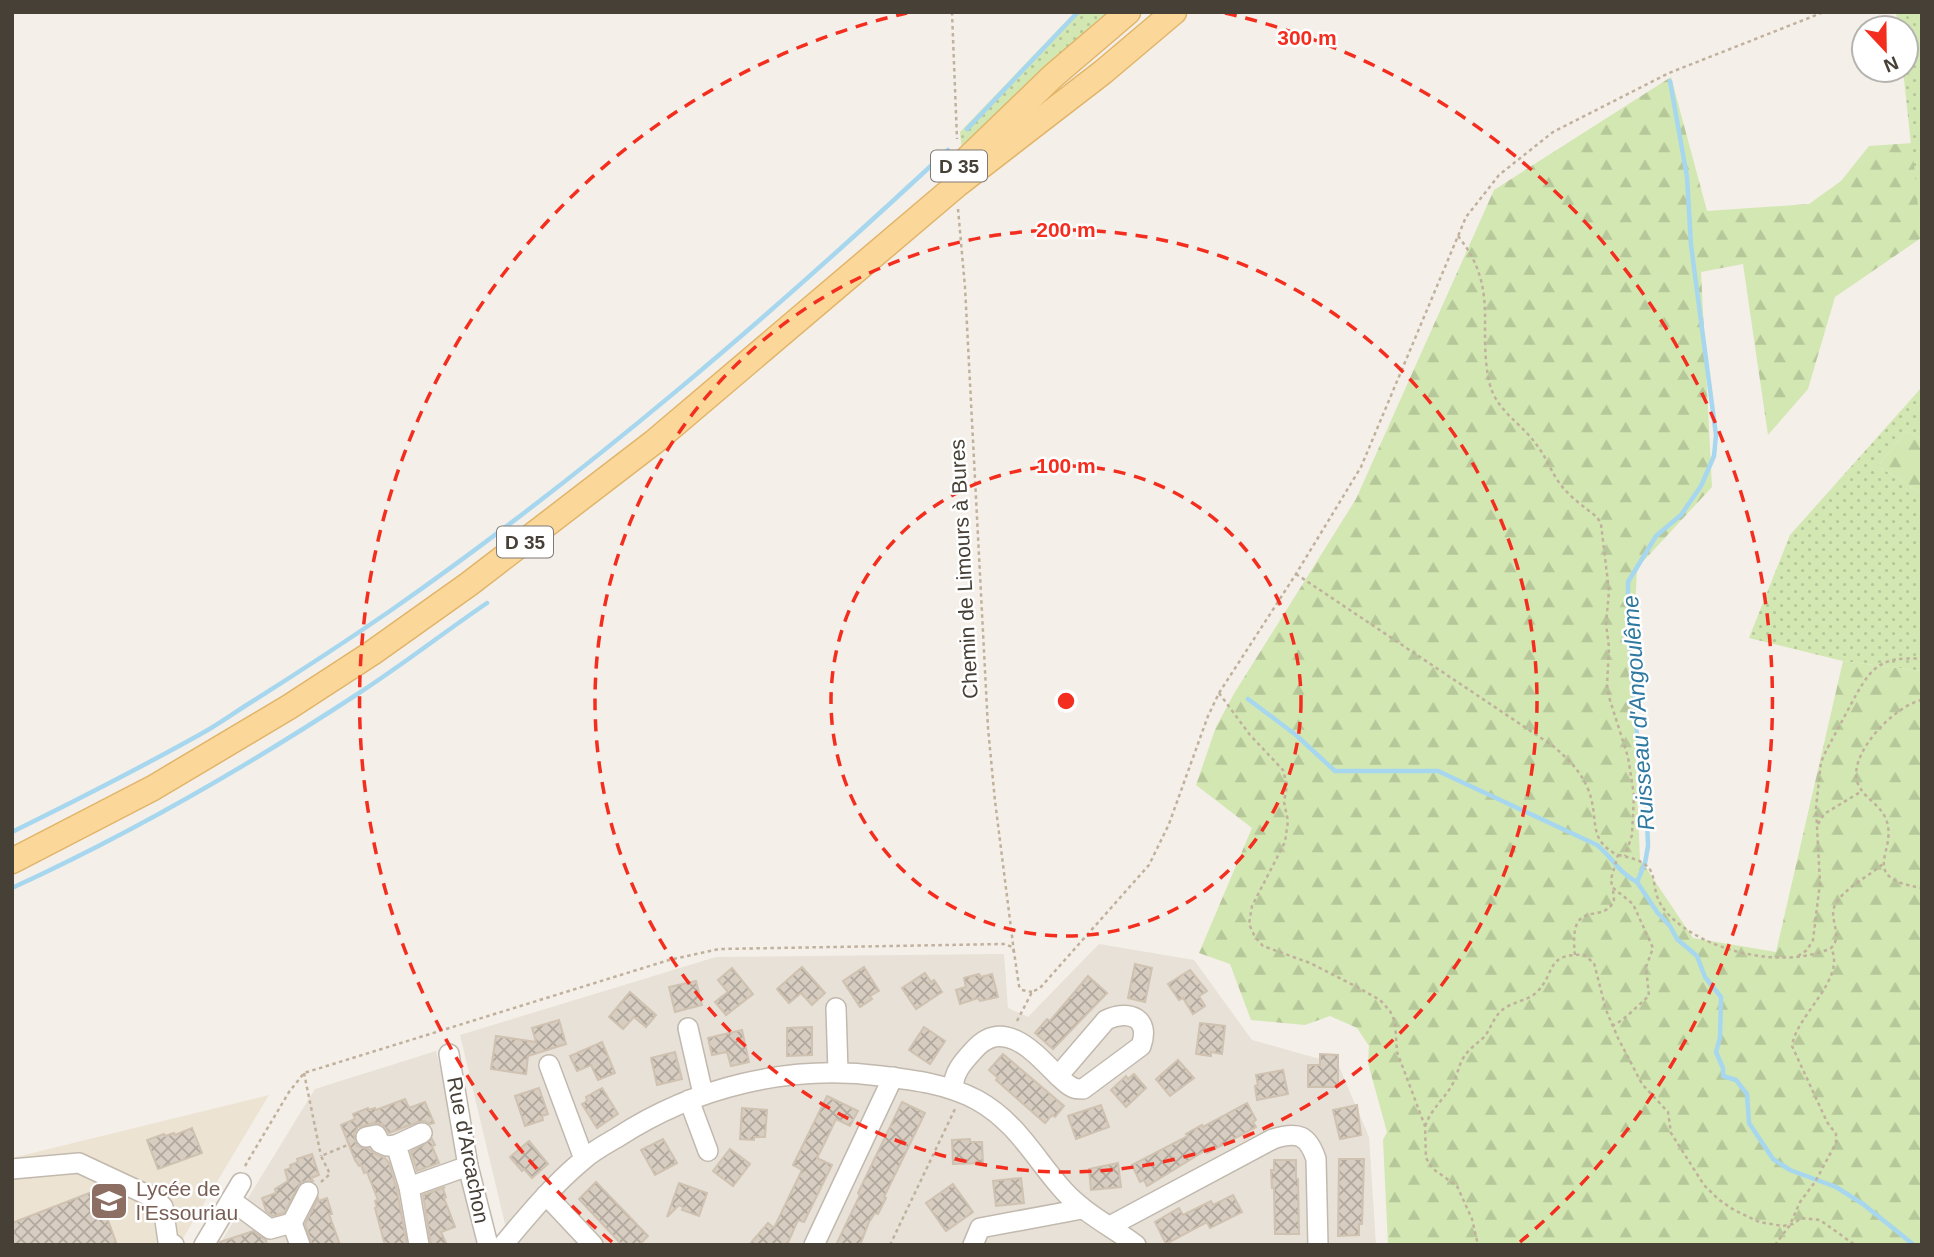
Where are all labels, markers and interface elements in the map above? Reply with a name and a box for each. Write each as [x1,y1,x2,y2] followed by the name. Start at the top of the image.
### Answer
[1850,14,1920,84] north arrow
[1277,26,1337,49] text: 300 m
[1881,52,1901,77] text: N
[931,150,987,182] road number: D 35
[1036,218,1096,241] text: 200 m
[945,438,982,700] street label: Chemin de Limours à Bures
[1036,454,1096,477] text: 100 m
[497,526,553,558] road number: D 35
[1617,594,1659,832] water label: Ruisseau d'Angoulême
[1054,689,1078,713] centre of rings
[443,1075,494,1225] street label: Rue d'Arcachon
[136,1177,238,1224] place label: Lycée de l'Essouriau
[88,1180,130,1222] school or university icon: Lycée de l'Essouriau

